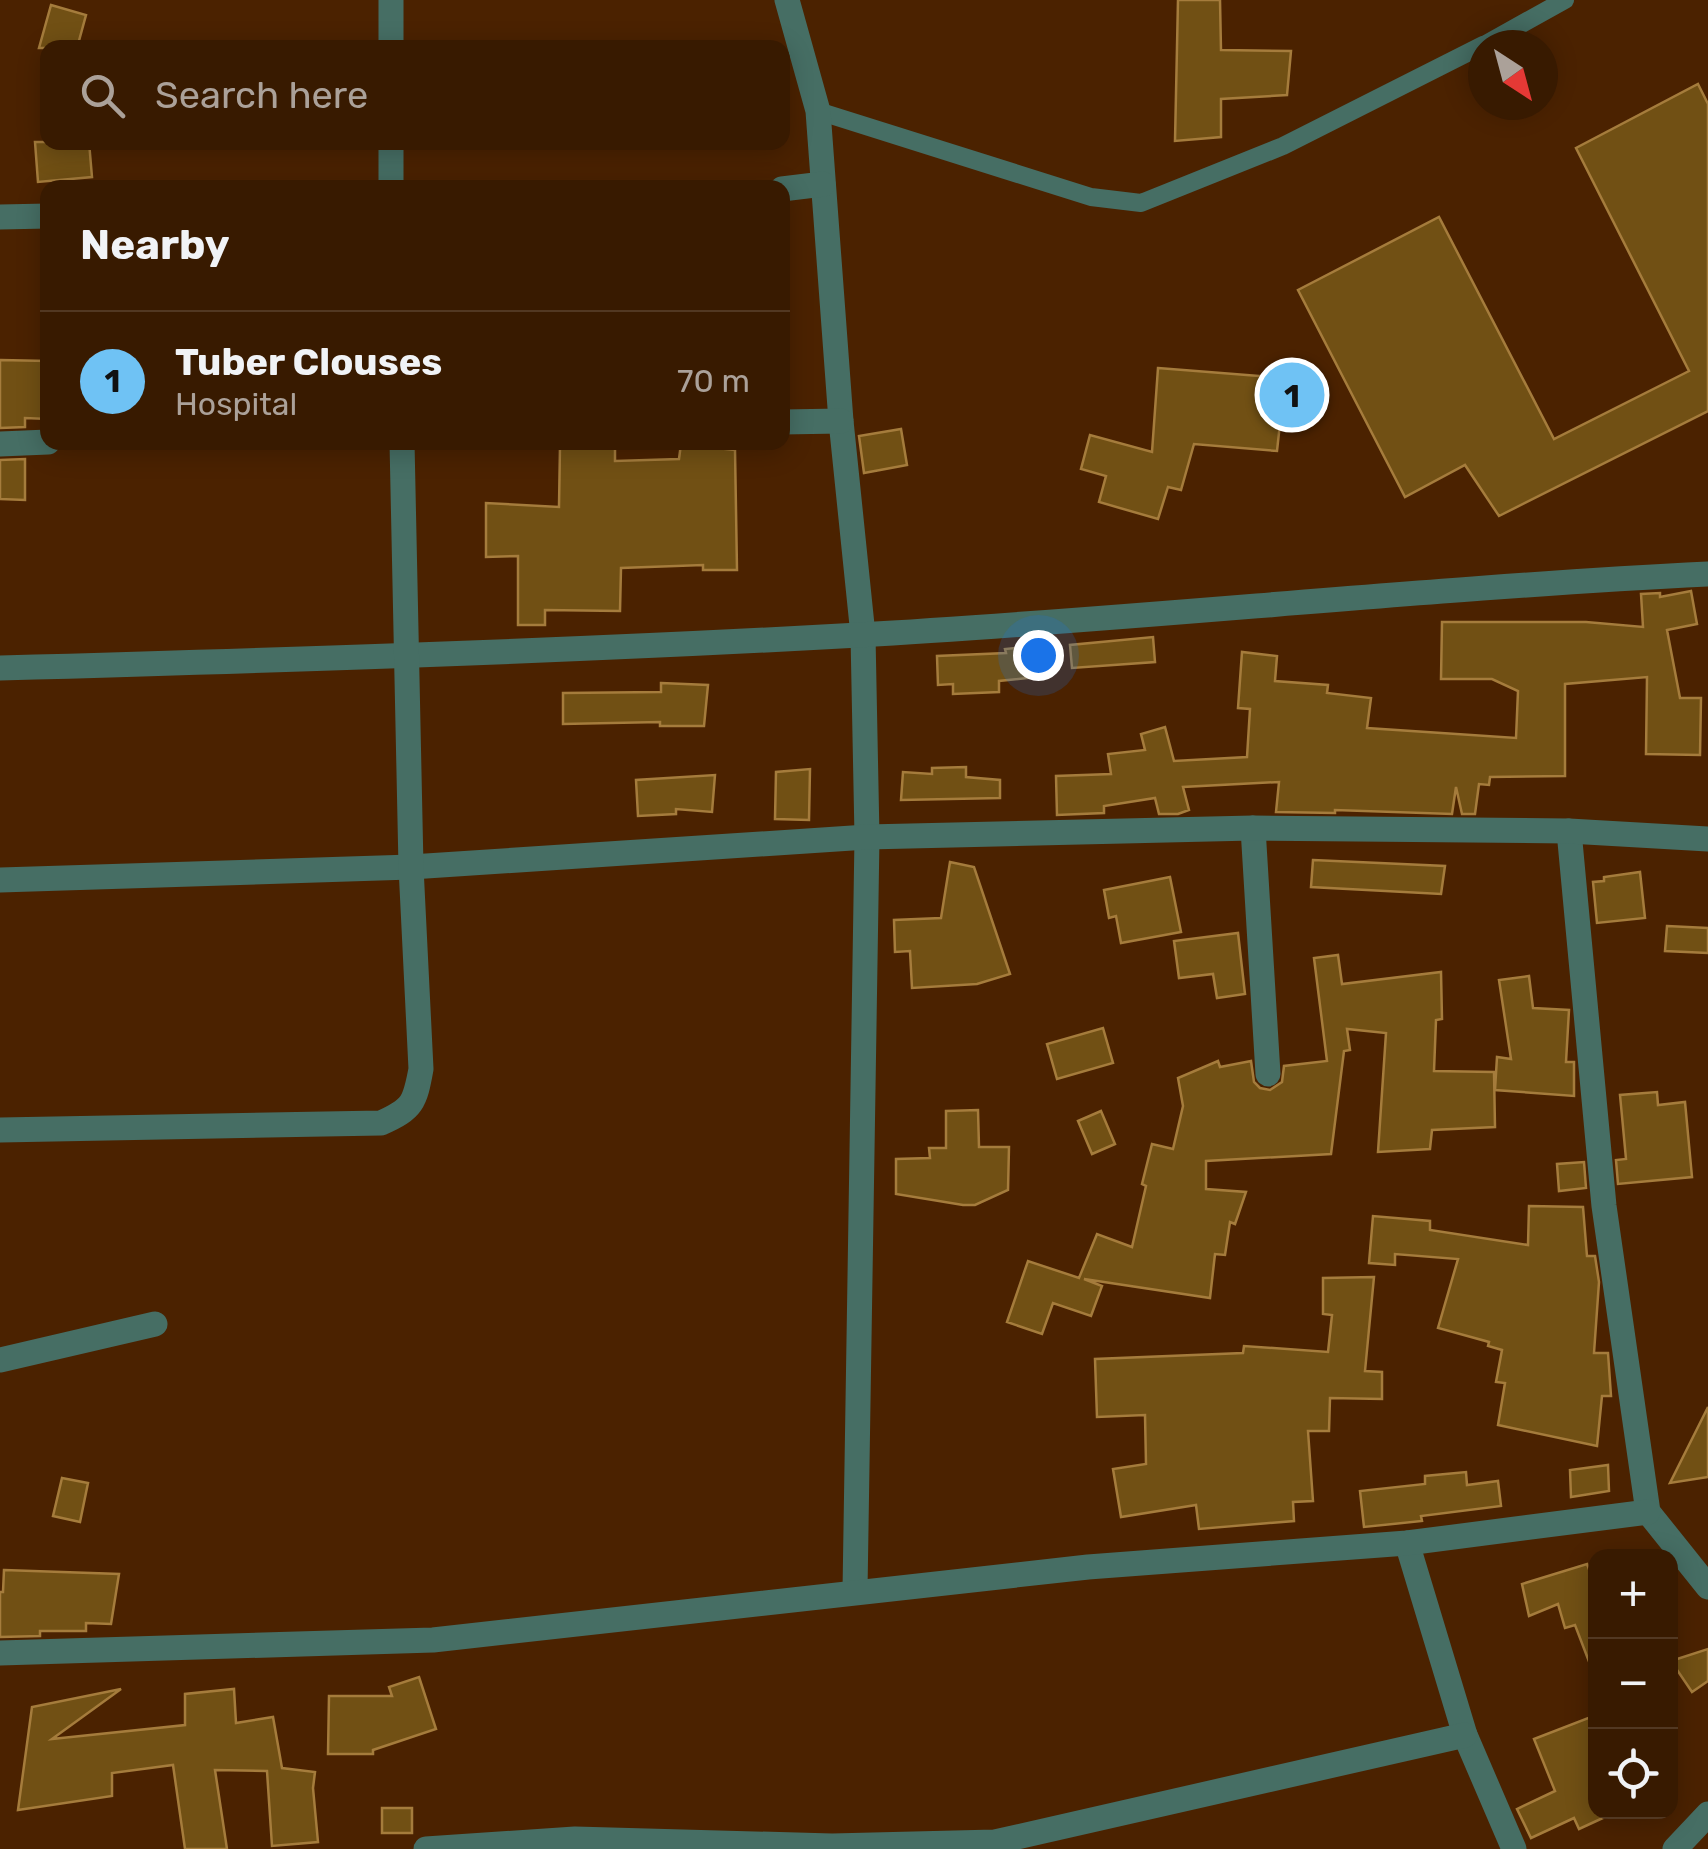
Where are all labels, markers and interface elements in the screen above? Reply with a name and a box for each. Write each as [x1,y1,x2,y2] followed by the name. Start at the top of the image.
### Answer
[1468,30,1558,120] north arrow
[40,40,790,150] search box
[75,68,130,123] icon: search
[155,72,368,118] text: Search here
[80,220,230,270] text: Nearby
[175,339,442,385] text: Tuber Clouses
[1260,358,1324,432] pin: 1
[105,362,120,400] text: 1
[677,362,750,400] text: 70 m
[175,385,297,423] text: Hospital
[1013,630,1064,681] your location
[1588,1549,1678,1819] map controls
[1588,1549,1678,1639] button: +
[1588,1639,1678,1729] button: −
[1588,1729,1678,1819] button: locate

